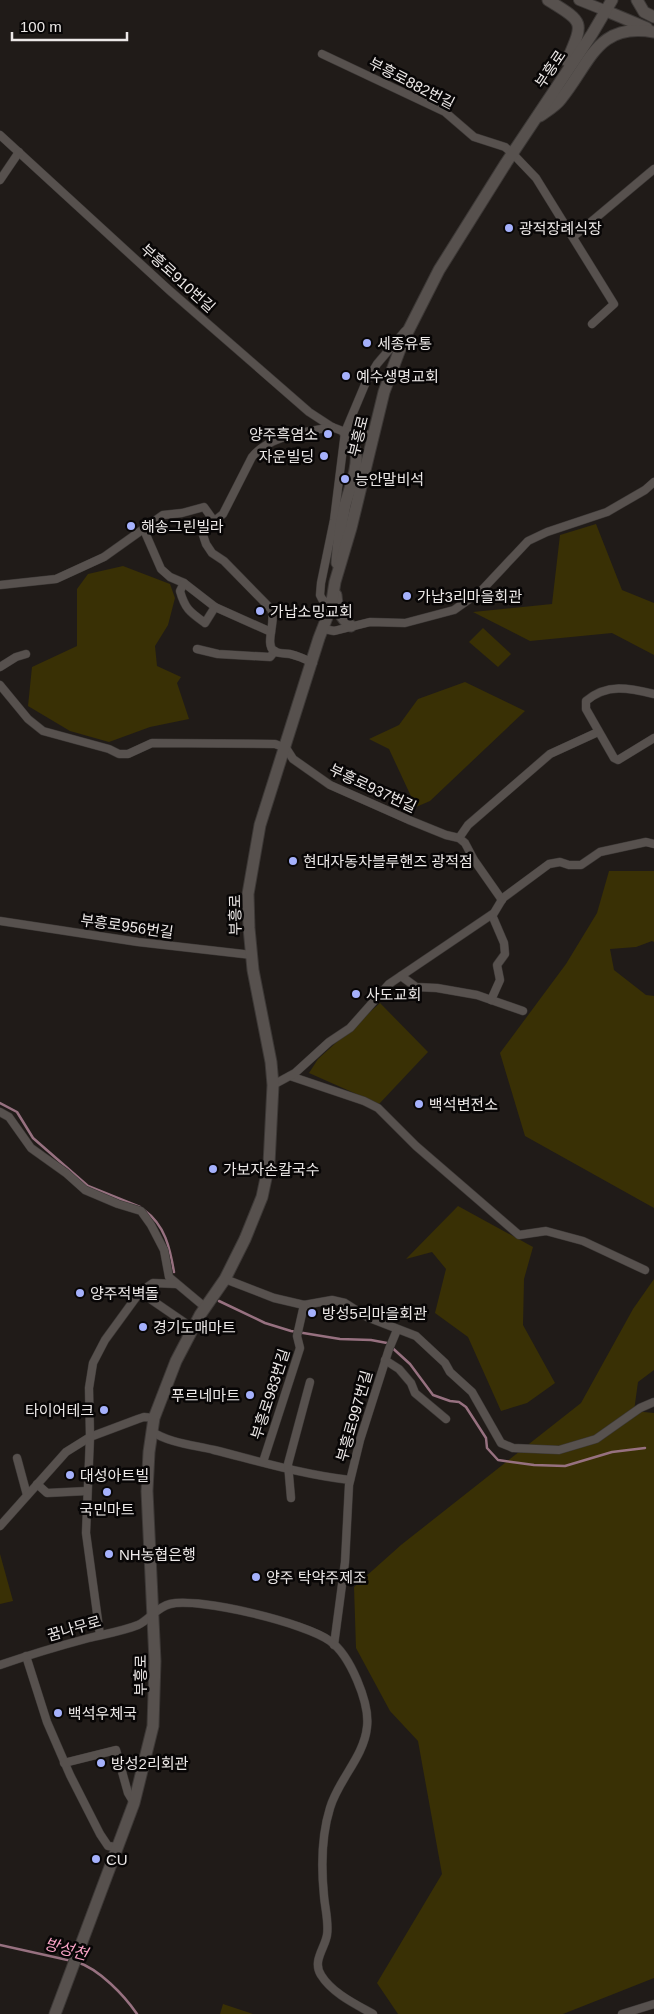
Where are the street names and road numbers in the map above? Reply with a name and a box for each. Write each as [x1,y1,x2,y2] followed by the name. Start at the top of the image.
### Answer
[531,47,569,91] street label: 부흥로
[366,54,458,112] street label: 부흥로882번길
[137,240,219,316] street label: 부흥로910번길
[345,414,371,458] street label: 부흥로
[327,760,419,816] street label: 부흥로937번길
[226,894,244,936] street label: 부흥로
[79,911,175,941] street label: 부흥로956번길
[247,1347,293,1441] street label: 부흥로983번길
[333,1368,375,1464] street label: 부흥로997번길
[45,1612,103,1644] street label: 꿈나무로
[132,1654,149,1696] street label: 부흥로

